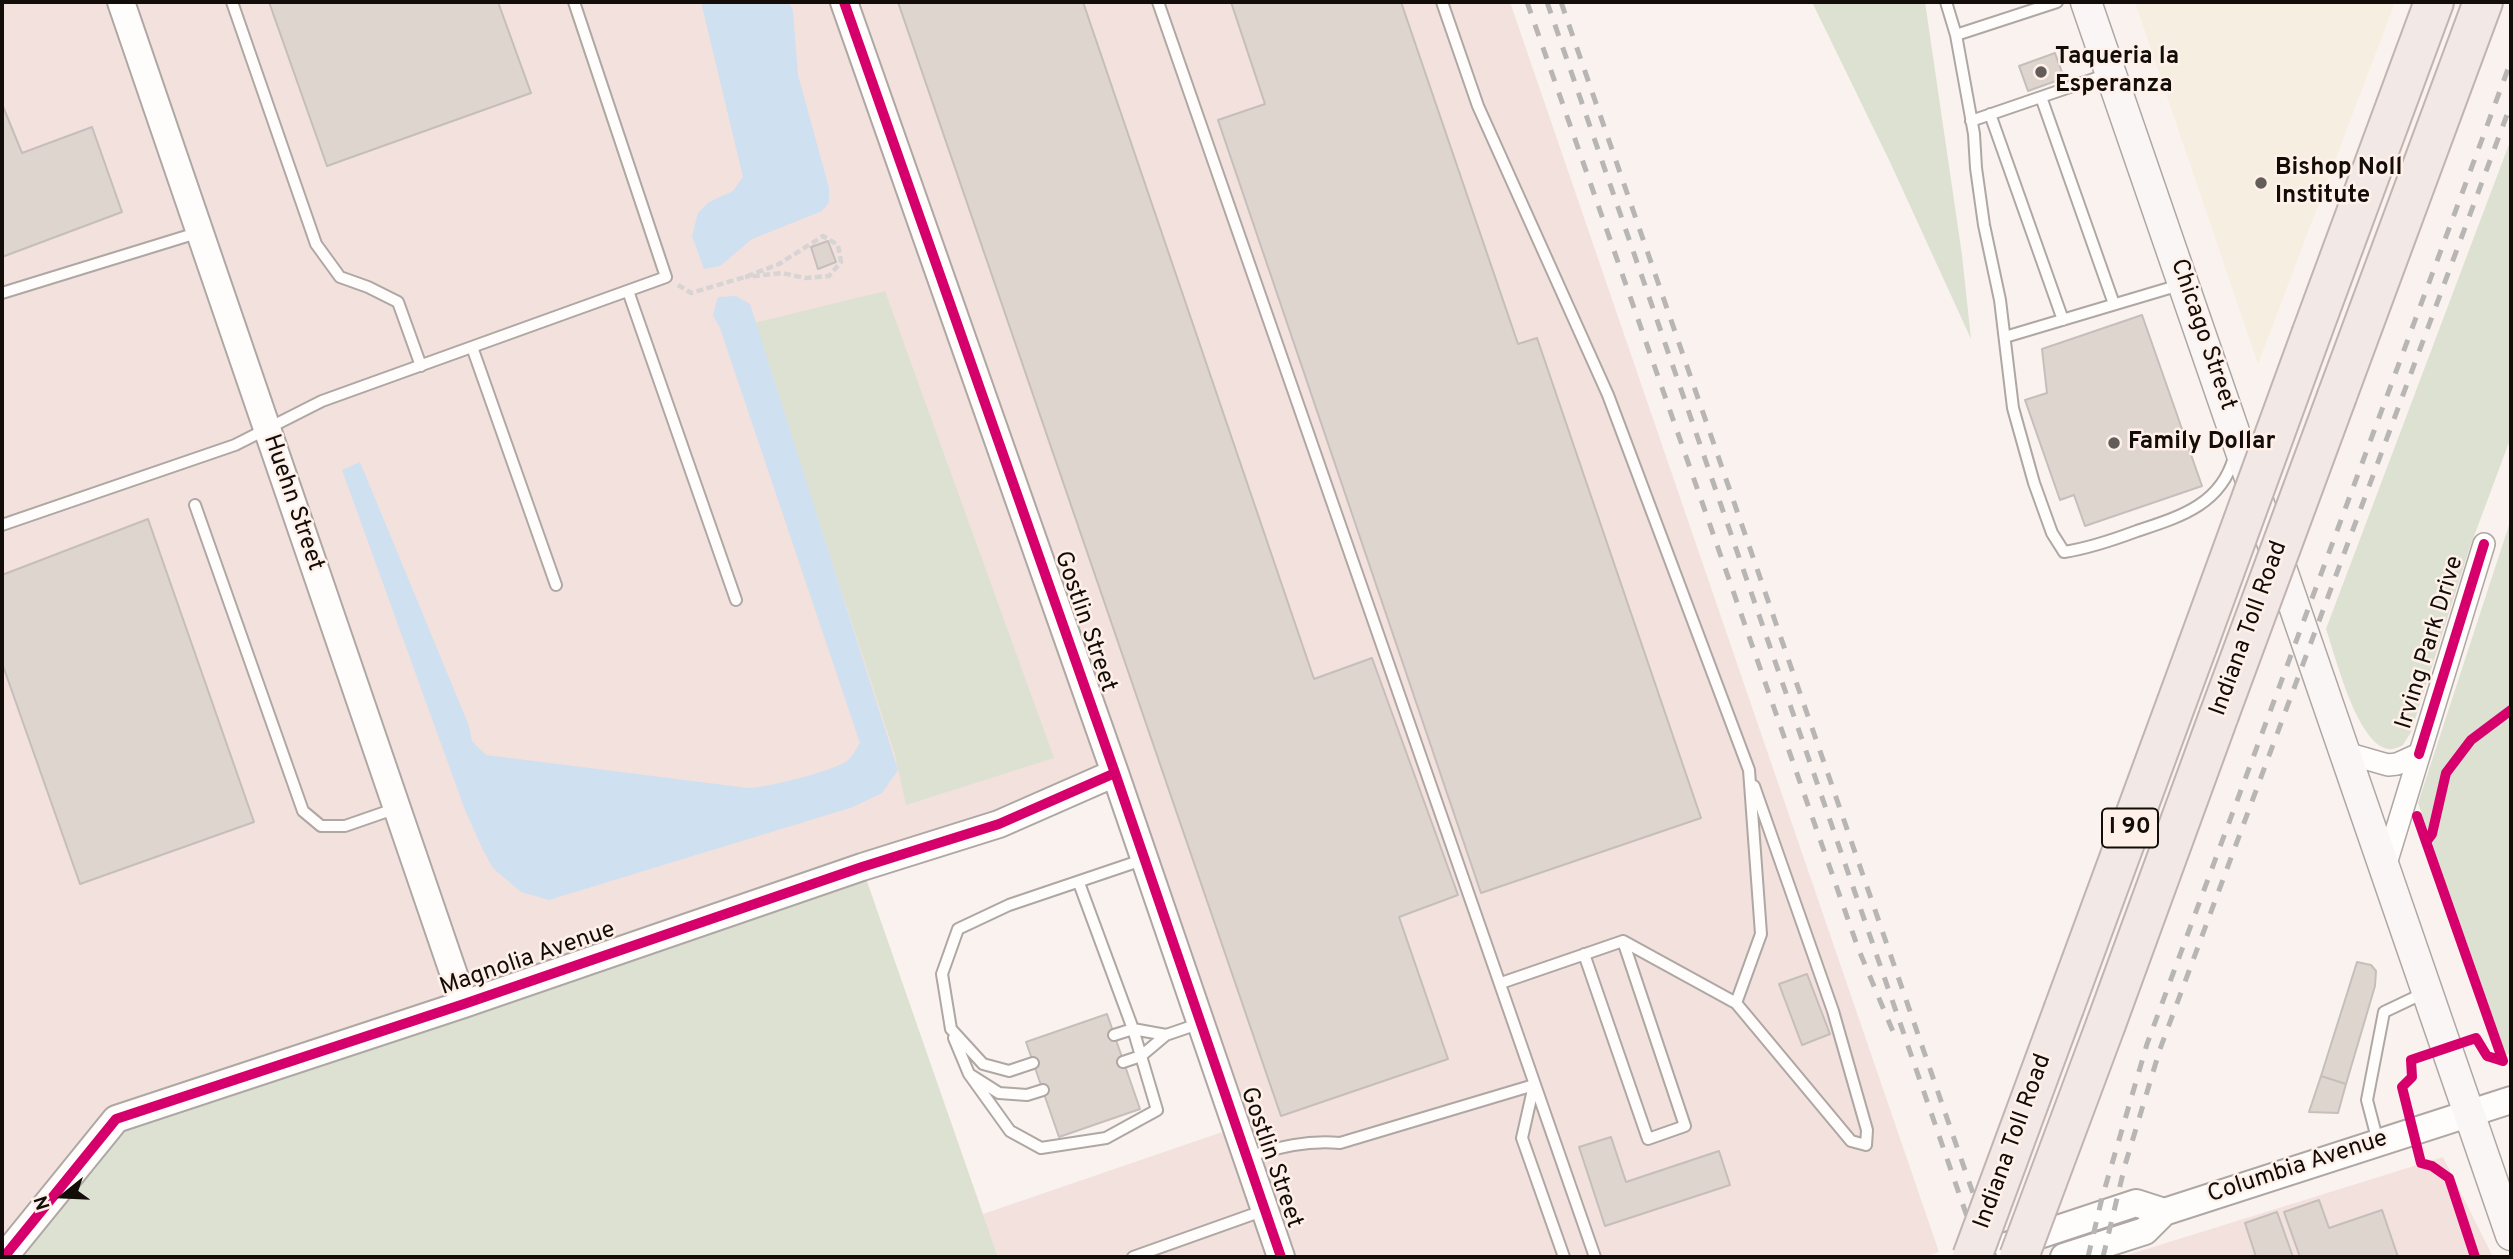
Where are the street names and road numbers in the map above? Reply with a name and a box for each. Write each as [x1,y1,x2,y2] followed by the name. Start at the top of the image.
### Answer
[2163,255,2241,415] street label: Chicago Street
[255,431,329,575] street label: Huehn Street
[2205,538,2295,720] street label: Indiana Toll Road
[1046,548,1122,696] street label: Gostlin Street
[2391,553,2471,733] street label: Irving Park Drive
[2102,808,2158,848] road number: I 90
[437,917,619,1003] street label: Magnolia Avenue
[1969,1051,2059,1233] street label: Indiana Toll Road
[1232,1084,1308,1232] street label: Gostlin Street
[2204,1125,2392,1211] street label: Columbia Avenue

